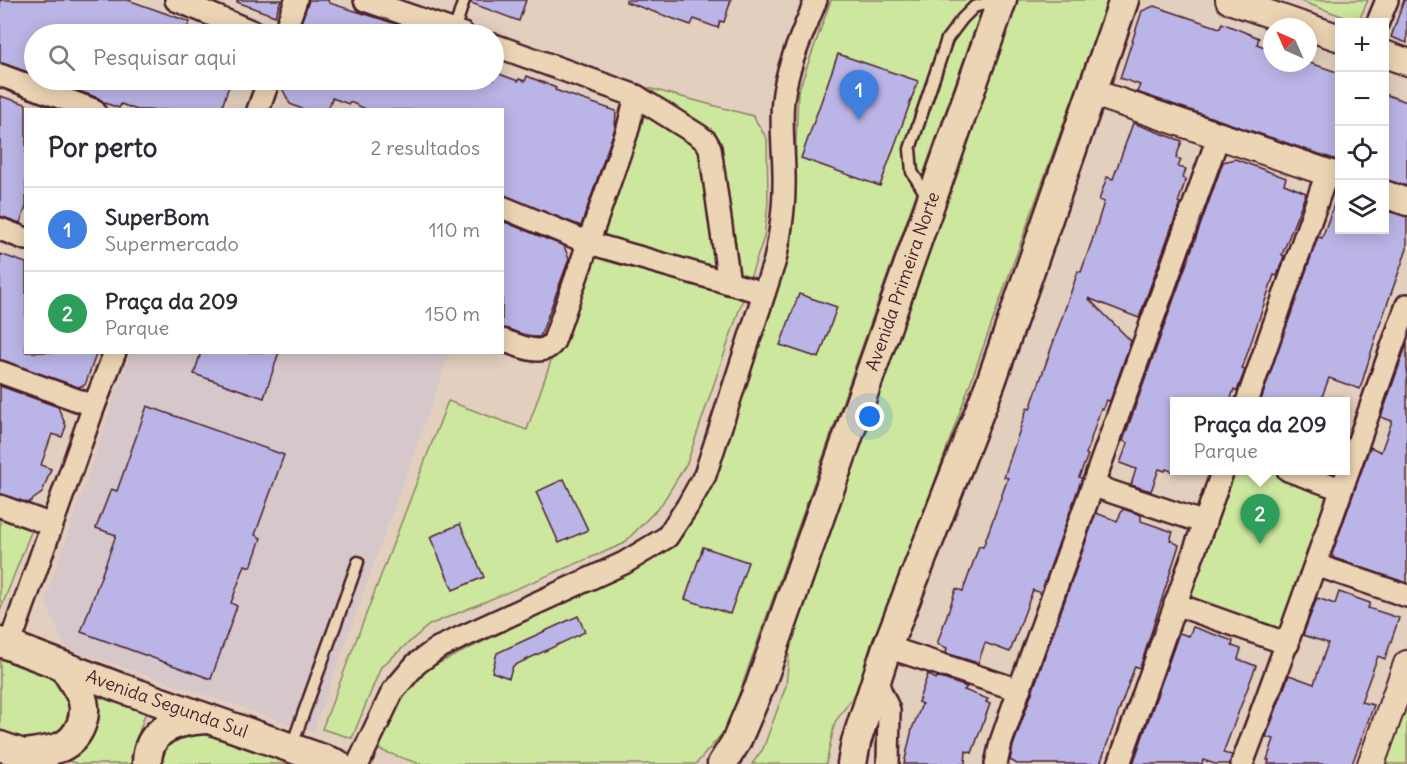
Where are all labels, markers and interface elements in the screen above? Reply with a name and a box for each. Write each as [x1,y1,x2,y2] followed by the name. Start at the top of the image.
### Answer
[1263,18,1317,72] north arrow
[1335,18,1389,234] map controls
[1335,18,1389,72] button: +
[24,24,504,90] search box
[45,41,78,74] icon: search
[93,43,236,71] text: Pesquisar aqui
[840,70,878,120] pin: 1
[1335,72,1389,126] button: −
[1335,126,1389,180] button: locate
[48,131,157,164] text: Por perto
[371,135,480,160] text: 2 resultados
[1335,180,1389,234] button: layers
[860,189,944,374] street label: Avenida Primeira Norte
[105,203,209,231] text: SuperBom
[64,217,71,242] text: 1
[429,217,480,242] text: 110 m
[105,231,239,256] text: Supermercado
[105,287,238,315] text: Praça da 209
[62,301,73,326] text: 2
[425,301,480,326] text: 150 m
[105,315,169,340] text: Parque
[1170,397,1350,475] popup
[855,402,884,431] your location
[1193,410,1327,438] text: Praça da 209
[1193,438,1258,463] text: Parque
[1240,494,1280,544] pin: 2
[83,664,251,743] street label: Avenida Segunda Sul

